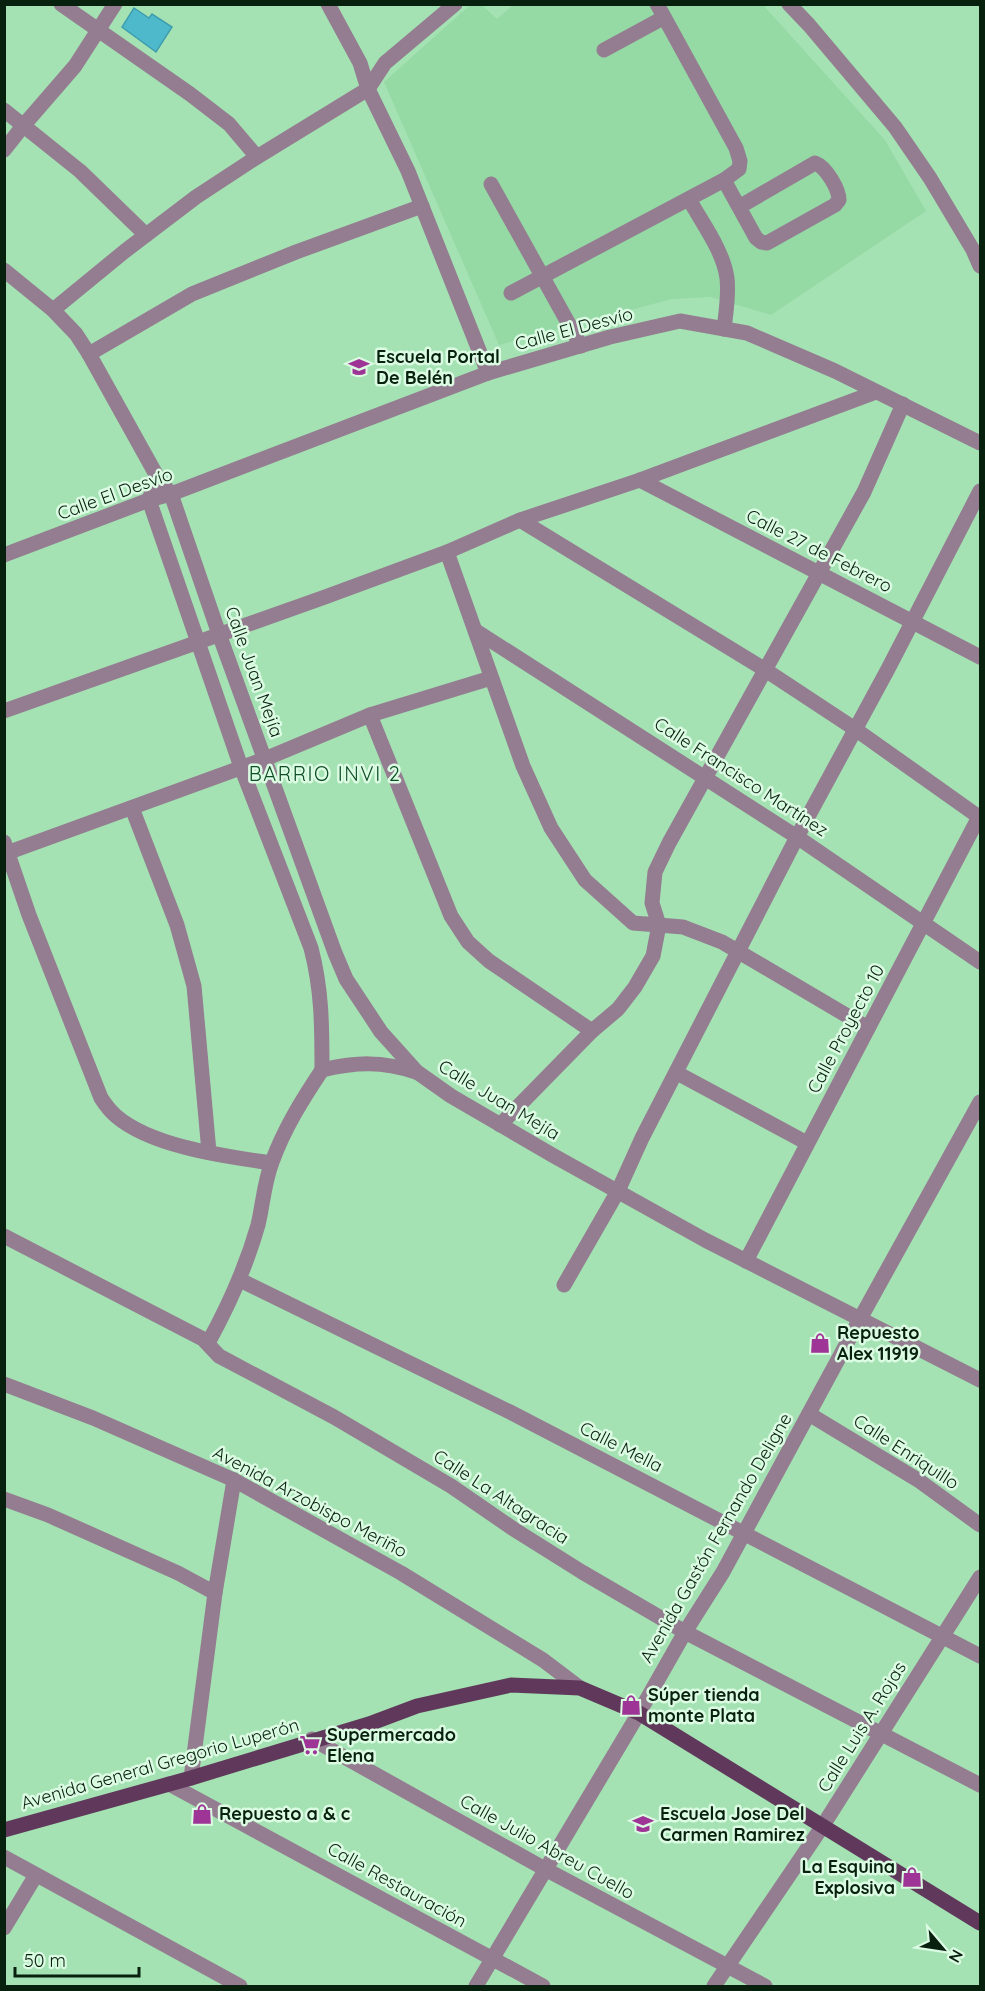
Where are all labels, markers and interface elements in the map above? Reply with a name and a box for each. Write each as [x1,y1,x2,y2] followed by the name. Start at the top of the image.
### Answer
[512,302,635,355] street label: Calle El Desvío
[376,345,500,389] place label: Escuela Portal De Belén
[347,355,371,379] school or university icon: Escuela Portal De Belén
[54,462,176,525] street label: Calle El Desvío
[742,504,896,597] street label: Calle 27 de Febrero
[220,603,289,740] street label: Calle Juan Mejía
[650,712,832,841] street label: Calle Francisco Martínez
[249,761,401,786] district label: BARRIO INVI 2
[802,960,889,1097] street label: Calle Proyecto 10
[434,1054,564,1145] street label: Calle Juan Mejía
[837,1321,920,1365] place label: Repuesto Alex 11919
[808,1331,832,1355] shop icon: Repuesto Alex 11919
[634,1409,797,1667] street label: Avenida Gastón Fernando Deligne
[849,1409,963,1494] street label: Calle Enriquillo
[576,1416,667,1477] street label: Calle Mella
[209,1441,411,1563] street label: Avenida Arzobispo Meriño
[429,1444,573,1549] street label: Calle La Altagracia
[812,1657,911,1796] street label: Calle Luis A. Rojas
[648,1683,760,1727] place label: Súper tienda monte Plata
[619,1693,643,1717] shop icon: Súper tienda monte Plata
[18,1713,302,1814] street label: Avenida General Gregorio Luperón
[327,1723,456,1767] place label: Supermercado Elena
[298,1733,322,1757] supermarket icon: Supermercado Elena
[456,1789,638,1904] street label: Calle Julio Abreu Cuello
[190,1802,214,1826] shop icon: Repuesto a & c
[219,1802,350,1825] place label: Repuesto a & c
[660,1802,805,1846] place label: Escuela Jose Del Carmen Ramirez
[631,1812,655,1836] school or university icon: Escuela Jose Del Carmen Ramirez
[324,1837,471,1932] street label: Calle Restauración
[801,1855,895,1899] place label: La Esquina Explosiva
[900,1865,924,1889] shop icon: La Esquina Explosiva
[913,1919,973,1979] north arrow
[15,1940,140,1978] scale bar
[945,1946,968,1966] text: N
[24,1949,66,1972] text: 50 m

